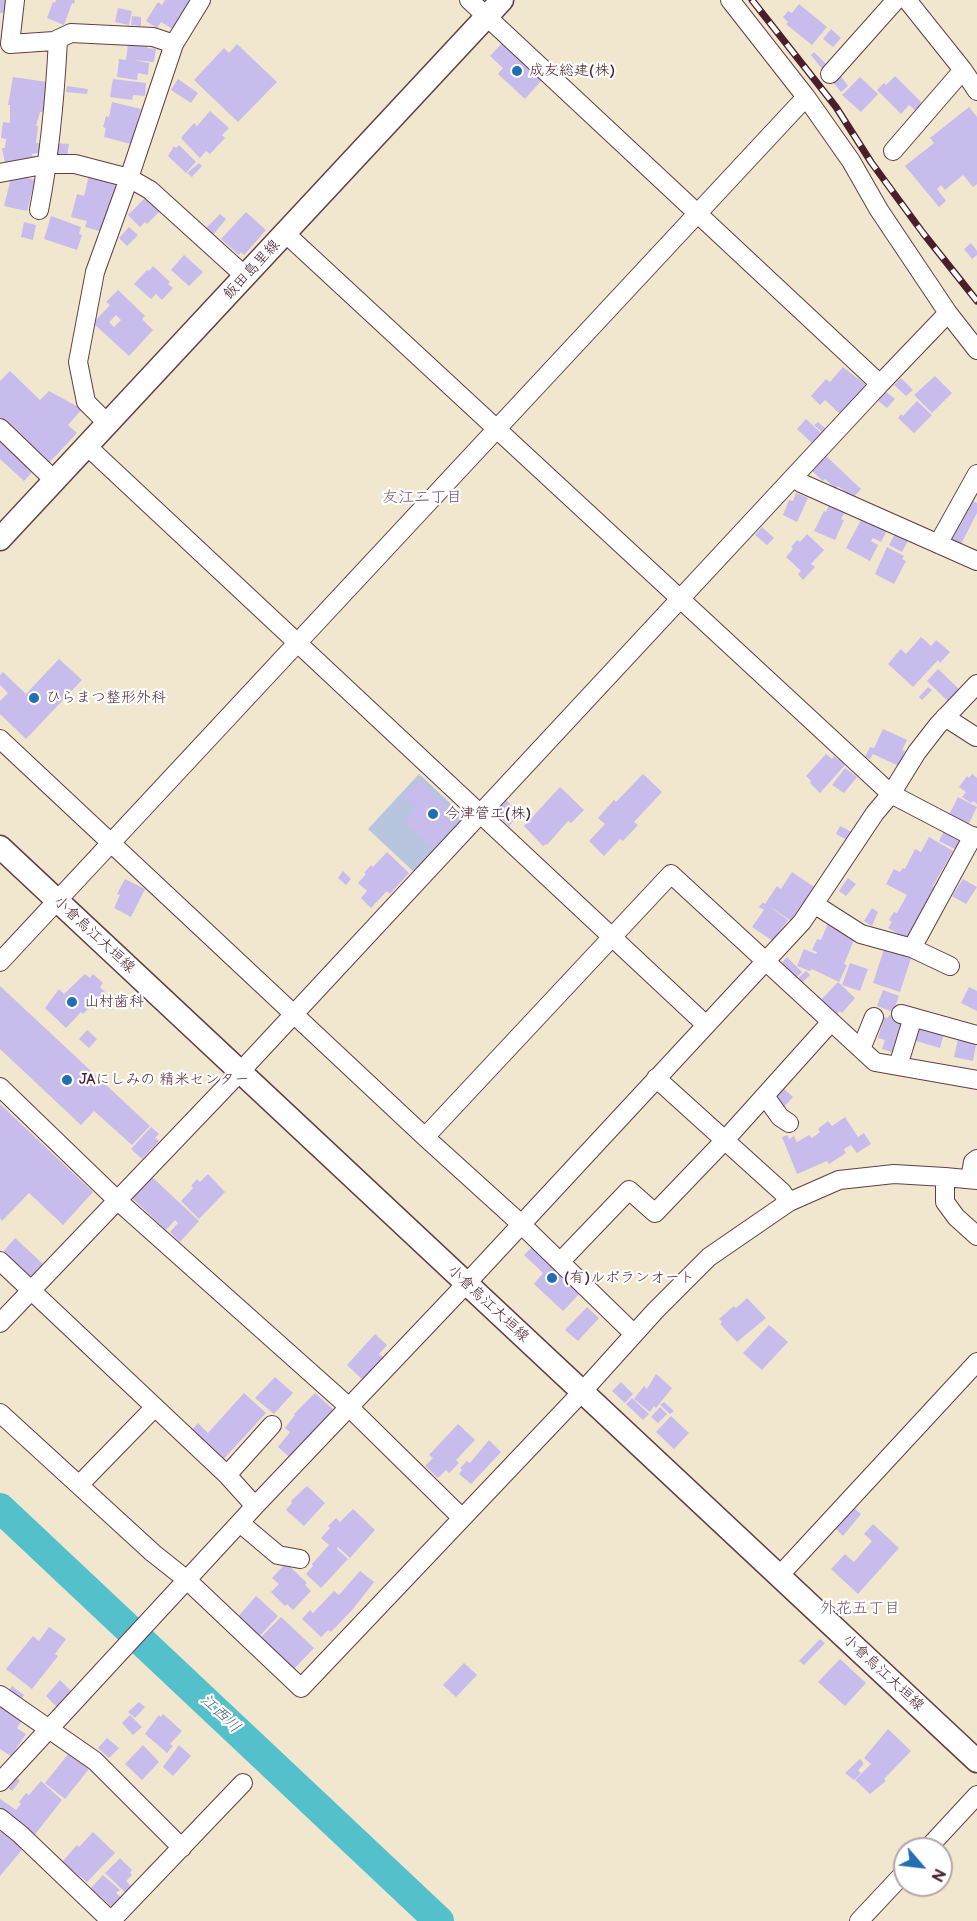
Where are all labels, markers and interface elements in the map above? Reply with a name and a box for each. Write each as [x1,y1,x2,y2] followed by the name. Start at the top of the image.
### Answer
[529,62,615,80] place label: 成友総建(株)
[510,64,524,78] marker: 成友総建(株)
[220,236,284,304] street label: 飯田島里線
[382,488,462,508] district label: 友江二丁目
[46,689,166,707] place label: ひらまつ整形外科
[27,691,41,705] marker: ひらまつ整形外科
[445,805,531,823] place label: 今津管工(株)
[426,807,440,821] marker: 今津管工(株)
[49,893,139,977] street label: 小倉烏江大垣線
[84,993,144,1011] place label: 山村歯科
[65,995,79,1009] marker: 山村歯科
[79,1071,249,1089] place label: JAにしみの 精米センター
[60,1073,74,1087] marker: JAにしみの 精米センター
[443,1262,533,1346] street label: 小倉烏江大垣線
[564,1269,695,1287] place label: (有)ルボランオート
[545,1271,559,1285] marker: (有)ルボランオート
[820,1599,900,1619] district label: 外花五丁目
[838,1631,928,1715] street label: 小倉烏江大垣線
[196,1691,244,1737] water label: 江西川
[893,1837,953,1897] north arrow
[926,1865,949,1885] text: N

